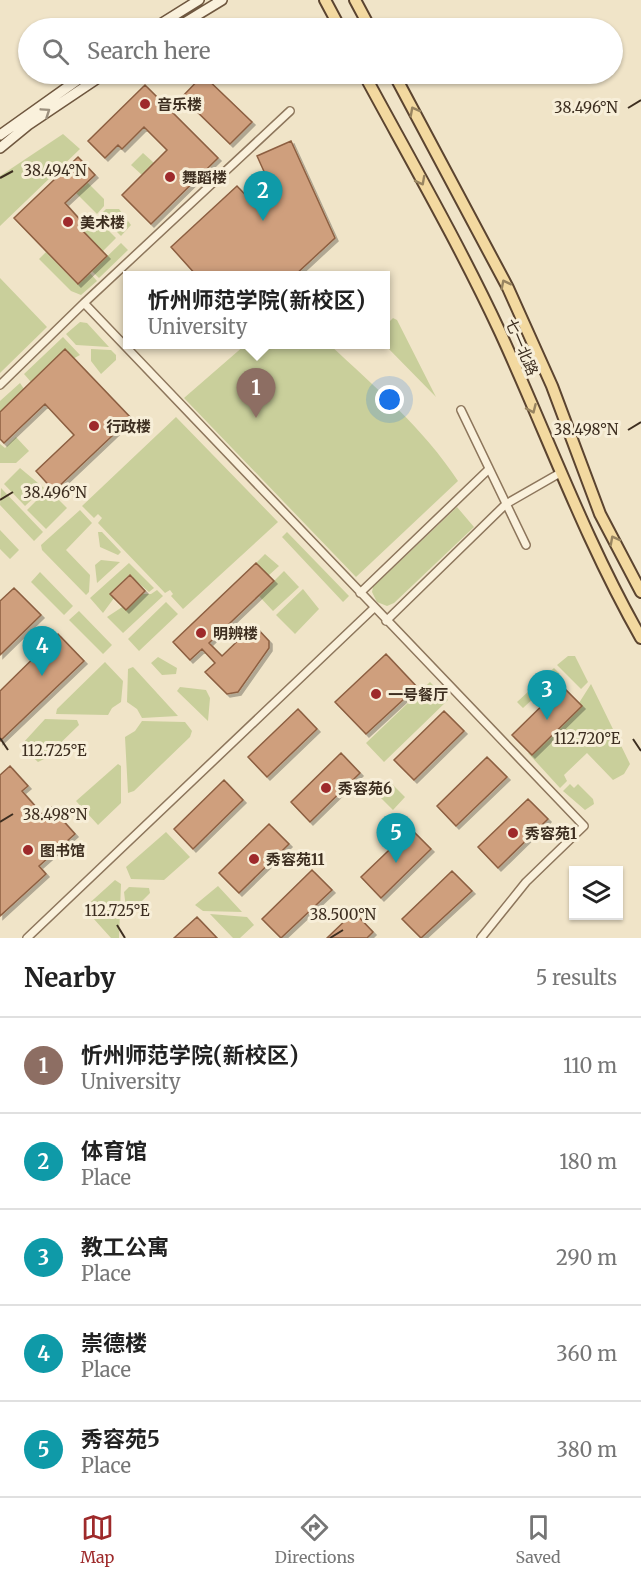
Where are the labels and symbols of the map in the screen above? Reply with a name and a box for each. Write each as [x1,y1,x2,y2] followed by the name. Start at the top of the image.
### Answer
[157,95,202,114] place label: 音乐楼
[138,97,152,111] marker: 音乐楼
[554,98,618,117] text: 38.496°N
[410,107,421,118] one-way arrow
[40,108,51,119] one-way arrow
[23,161,87,180] text: 38.494°N
[182,168,227,187] place label: 舞蹈楼
[163,170,177,184] marker: 舞蹈楼
[244,172,282,221] pin: 2
[414,174,425,185] one-way arrow
[80,213,125,232] place label: 美术楼
[61,215,75,229] marker: 美术楼
[501,279,512,290] one-way arrow
[502,316,542,378] street label: 七一北路
[236,368,276,418] pin: 1
[375,385,404,414] your location
[525,402,537,413] one-way arrow
[106,417,151,436] place label: 行政楼
[87,419,101,433] marker: 行政楼
[554,420,619,439] text: 38.498°N
[23,483,87,502] text: 38.496°N
[610,536,621,547] one-way arrow
[213,624,258,643] place label: 明辨楼
[22,626,62,676] pin: 4
[194,626,208,640] marker: 明辨楼
[528,670,566,720] pin: 3
[388,685,448,704] place label: 一号餐厅
[369,687,383,701] marker: 一号餐厅
[554,729,621,748] text: 112.720°E
[21,741,87,760] text: 112.725°E
[338,779,392,798] place label: 秀容苑6
[319,781,333,795] marker: 秀容苑6
[23,805,88,824] text: 38.498°N
[376,814,416,863] pin: 5
[525,824,577,843] place label: 秀容苑1
[506,826,520,840] marker: 秀容苑1
[40,841,85,860] place label: 图书馆
[21,843,35,857] marker: 图书馆
[266,850,325,869] place label: 秀容苑11
[247,852,261,866] marker: 秀容苑11
[84,901,150,920] text: 112.725°E
[310,905,377,924] text: 38.500°N

